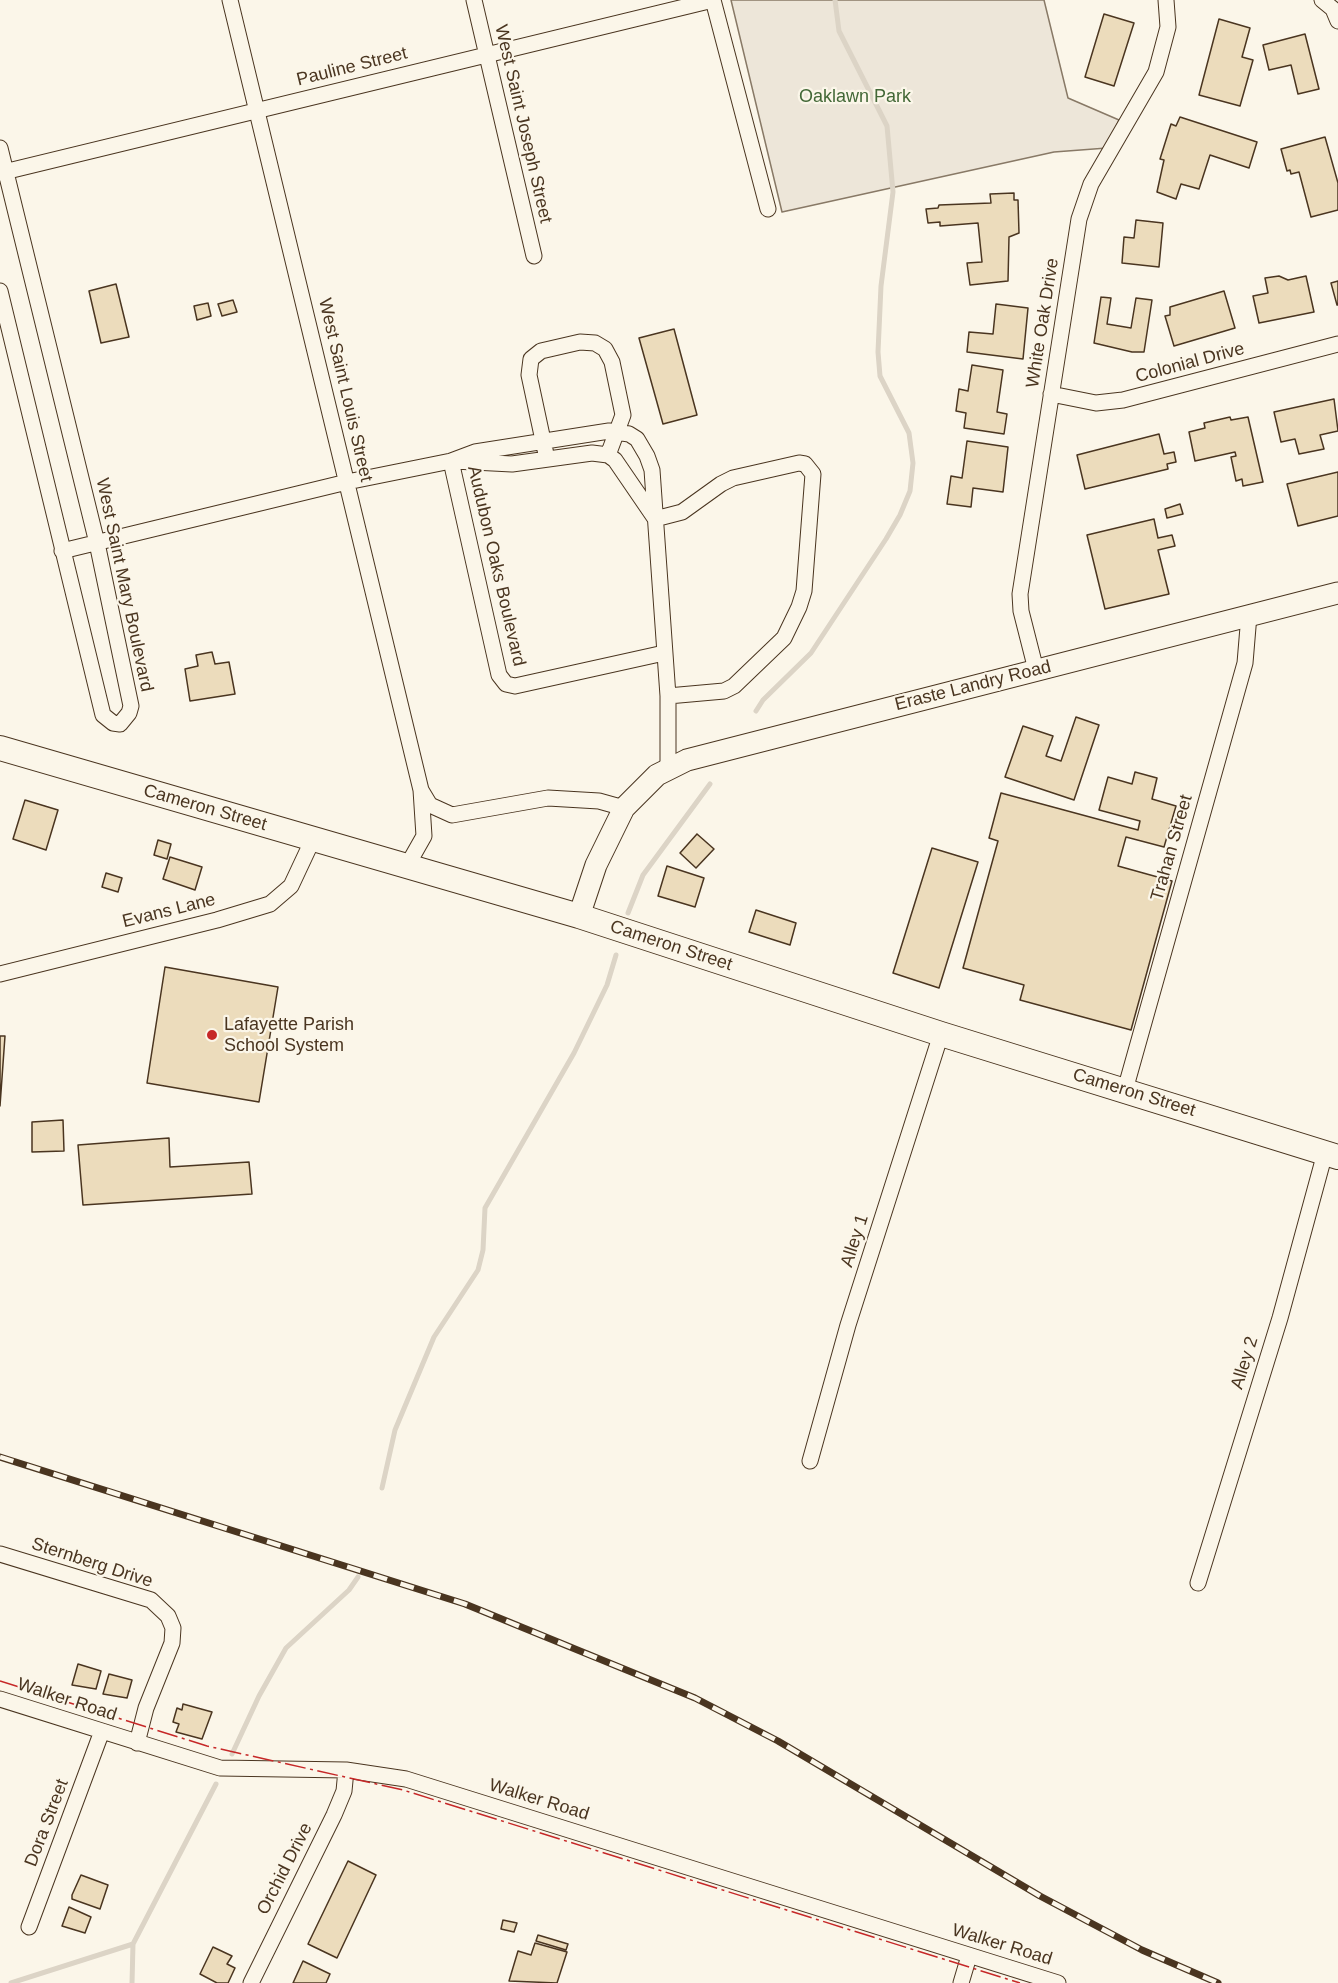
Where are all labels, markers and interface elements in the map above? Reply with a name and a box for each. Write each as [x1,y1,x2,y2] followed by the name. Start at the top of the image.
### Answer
[490,23,556,225] street label: West Saint Joseph Street
[295,43,409,91] street label: Pauline Street
[799,86,911,108] park label: Oaklawn Park
[1022,257,1064,389] street label: White Oak Drive
[313,296,377,484] street label: West Saint Louis Street
[1133,338,1247,388] street label: Colonial Drive
[462,464,530,668] street label: Audubon Oaks Boulevard
[91,476,157,694] street label: West Saint Mary Boulevard
[893,656,1053,716] street label: Eraste Landry Road
[141,780,269,836] street label: Cameron Street
[1147,792,1197,904] street label: Trahan Street
[120,889,218,933] street label: Evans Lane
[607,916,735,976] street label: Cameron Street
[224,1014,354,1056] place label: Lafayette Parish School System
[205,1028,219,1042] marker: Lafayette Parish School System
[1070,1064,1198,1122] street label: Cameron Street
[836,1212,874,1270] street label: Alley 1
[1227,1334,1263,1392] street label: Alley 2
[29,1533,155,1593] street label: Sternberg Drive
[15,1674,119,1726] street label: Walker Road
[486,1775,592,1825] street label: Walker Road
[20,1776,74,1870] street label: Dora Street
[253,1820,317,1918] street label: Orchid Drive
[949,1920,1055,1970] street label: Walker Road

